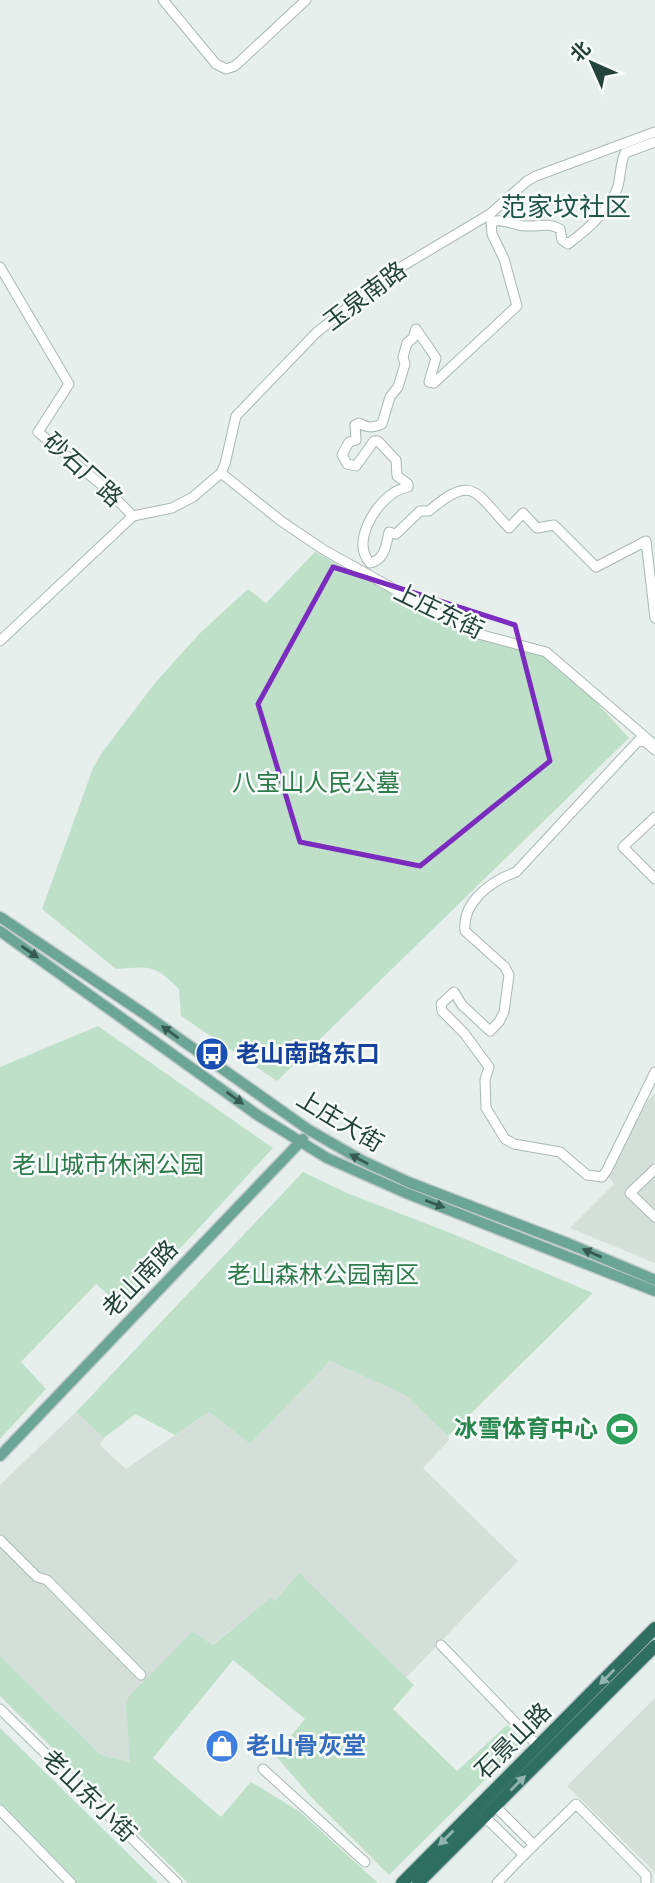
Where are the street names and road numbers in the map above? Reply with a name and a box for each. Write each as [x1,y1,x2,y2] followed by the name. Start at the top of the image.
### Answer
[317,254,412,337] street label: 玉泉南路
[37,426,129,513] street label: 砂石厂路
[389,576,489,646] street label: 上庄东街
[291,1083,389,1159] street label: 上庄大街
[95,1233,184,1324] street label: 老山南路
[468,1696,558,1786] street label: 石景山路
[35,1743,143,1848] street label: 老山东小街

